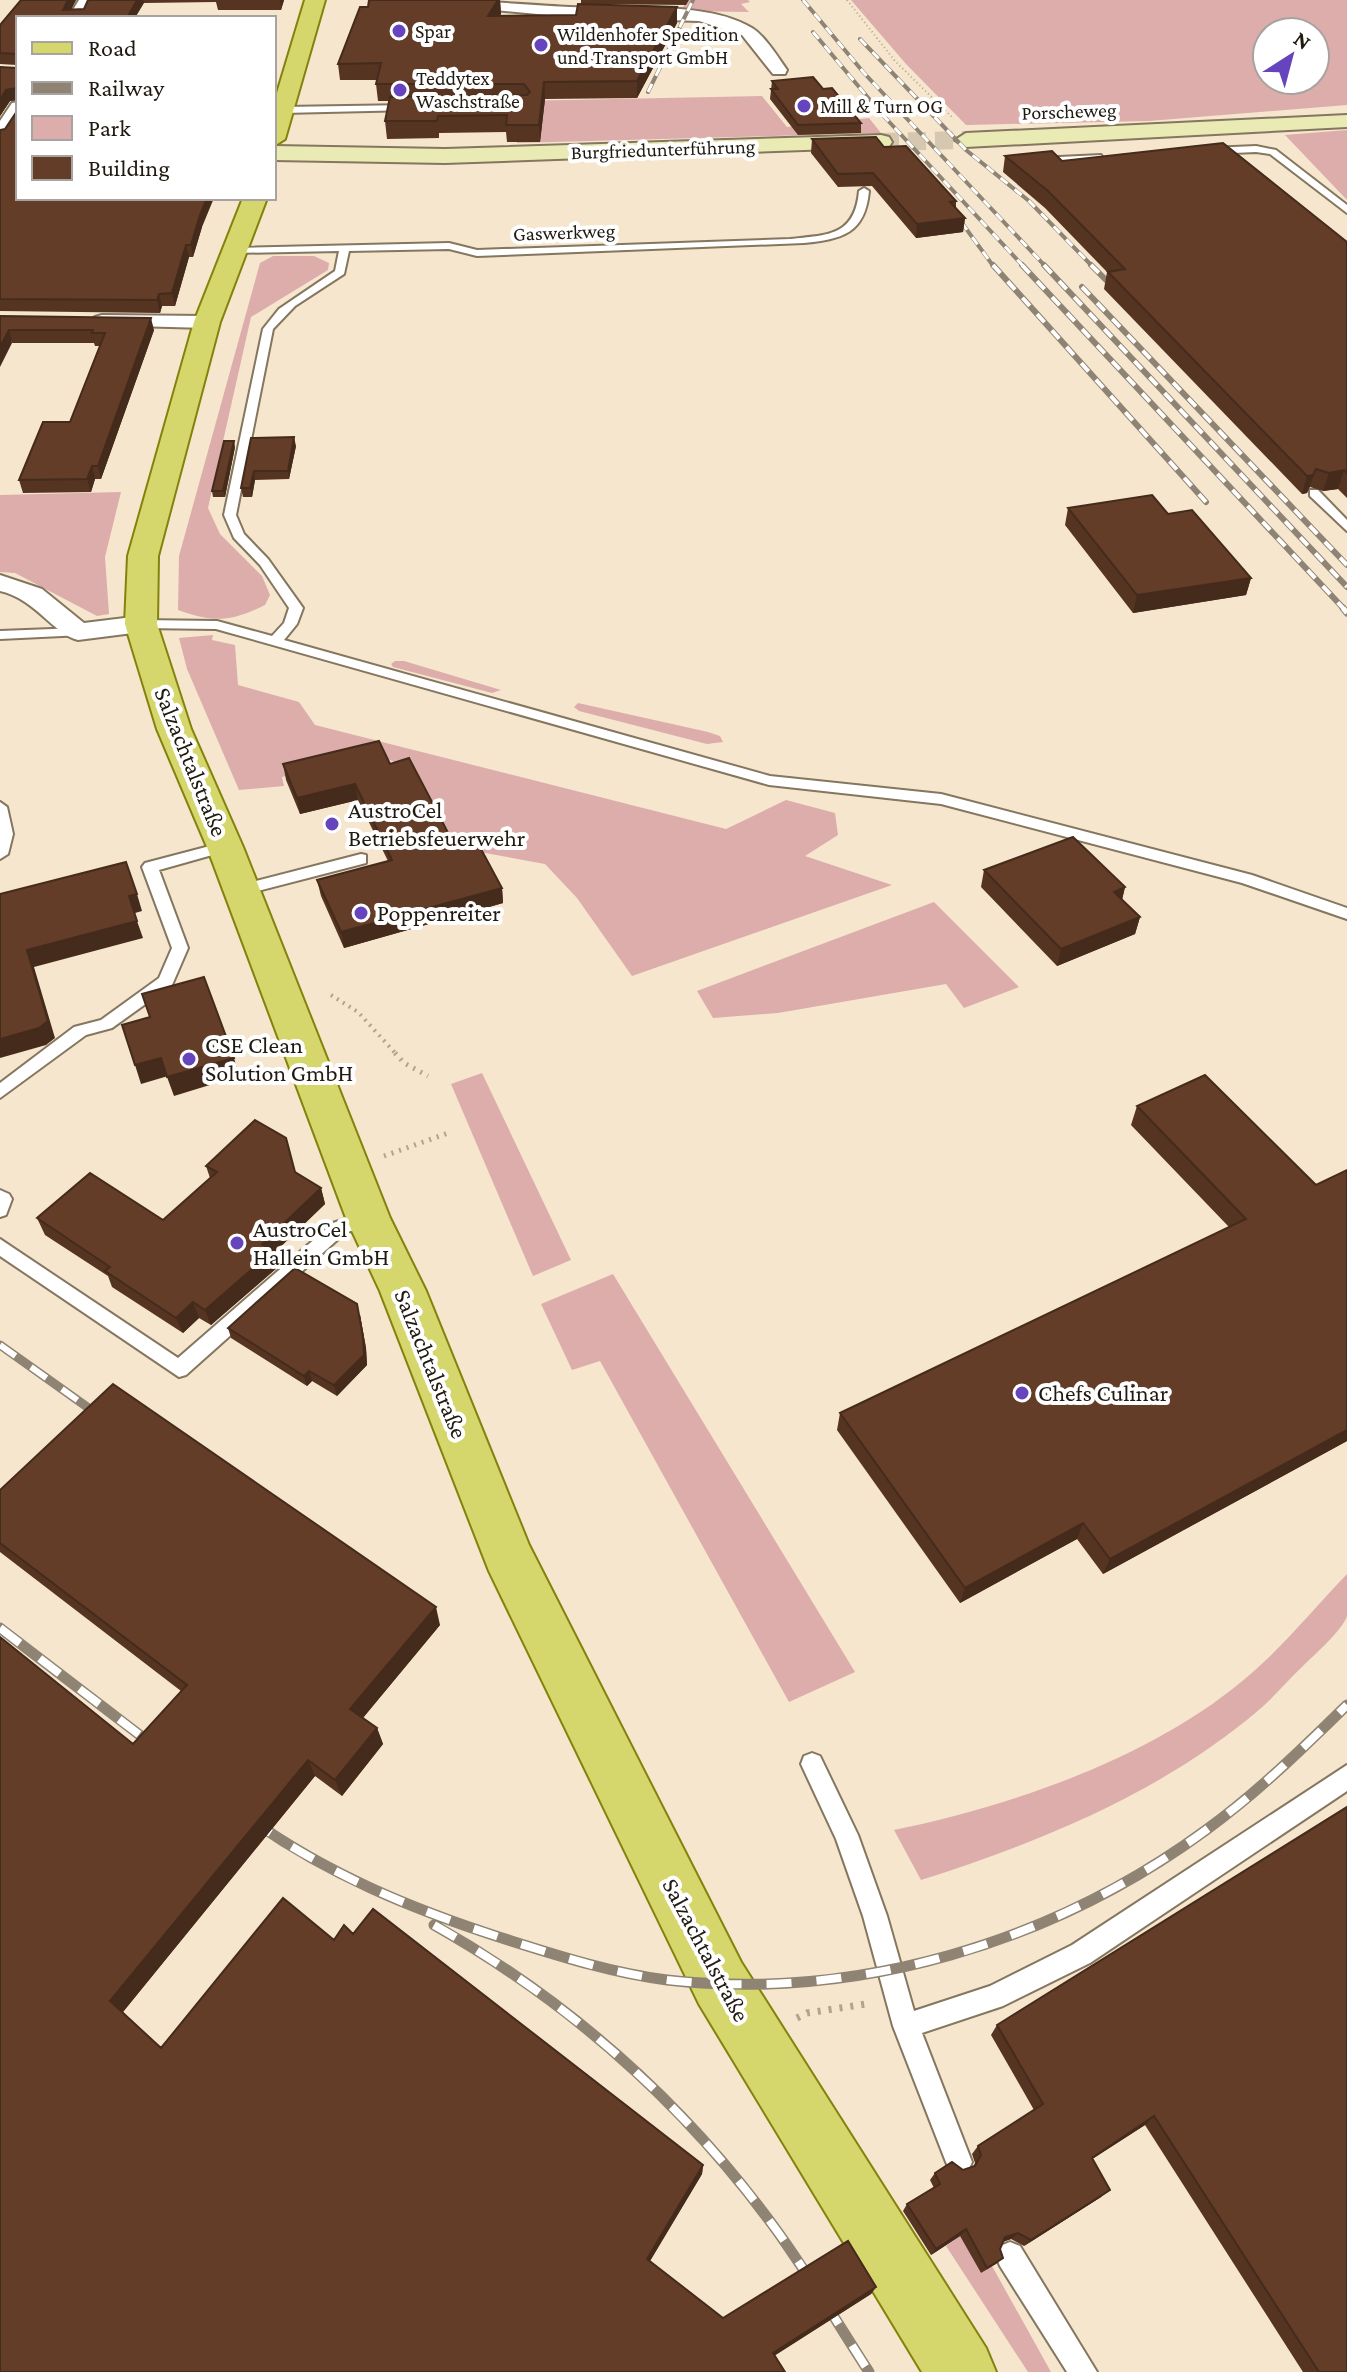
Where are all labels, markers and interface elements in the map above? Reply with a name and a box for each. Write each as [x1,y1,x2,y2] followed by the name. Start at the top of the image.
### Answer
[16,16,276,200] legend
[1251,16,1331,96] north arrow
[415,20,451,43] place label: Spar
[390,22,408,40] marker: Spar
[557,23,739,69] place label: Wildenhofer Spedition und Transport GmbH
[1289,26,1316,55] text: N
[88,34,137,61] text: Road
[532,36,550,54] marker: Wildenhofer Spedition und Transport GmbH
[416,67,520,112] place label: Teddytex Waschstraße
[88,74,165,101] text: Railway
[391,81,409,99] marker: Teddytex Waschstraße
[820,95,943,117] place label: Mill & Turn OG
[795,97,813,115] marker: Mill & Turn OG
[1021,98,1117,125] street label: Porscheweg
[88,114,131,141] text: Park
[570,135,756,164] street label: Burgfriedunterführung
[88,154,170,181] text: Building
[513,219,616,246] street label: Gaswerkweg
[149,683,234,840] street label: Salzachtalstraße
[348,796,526,851] place label: AustroCel Betriebsfeuerwehr
[323,815,341,833] marker: AustroCel Betriebsfeuerwehr
[377,899,501,926] place label: Poppenreiter
[352,904,370,922] marker: Poppenreiter
[205,1031,353,1086] place label: CSE Clean Solution GmbH
[180,1050,198,1068] marker: CSE Clean Solution GmbH
[253,1215,389,1270] place label: AustroCel Hallein GmbH
[228,1234,246,1252] marker: AustroCel Hallein GmbH
[389,1285,474,1442] street label: Salzachtalstraße
[1038,1379,1169,1406] place label: Chefs Culinar
[1013,1384,1031,1402] marker: Chefs Culinar
[657,1874,756,2026] street label: Salzachtalstraße

